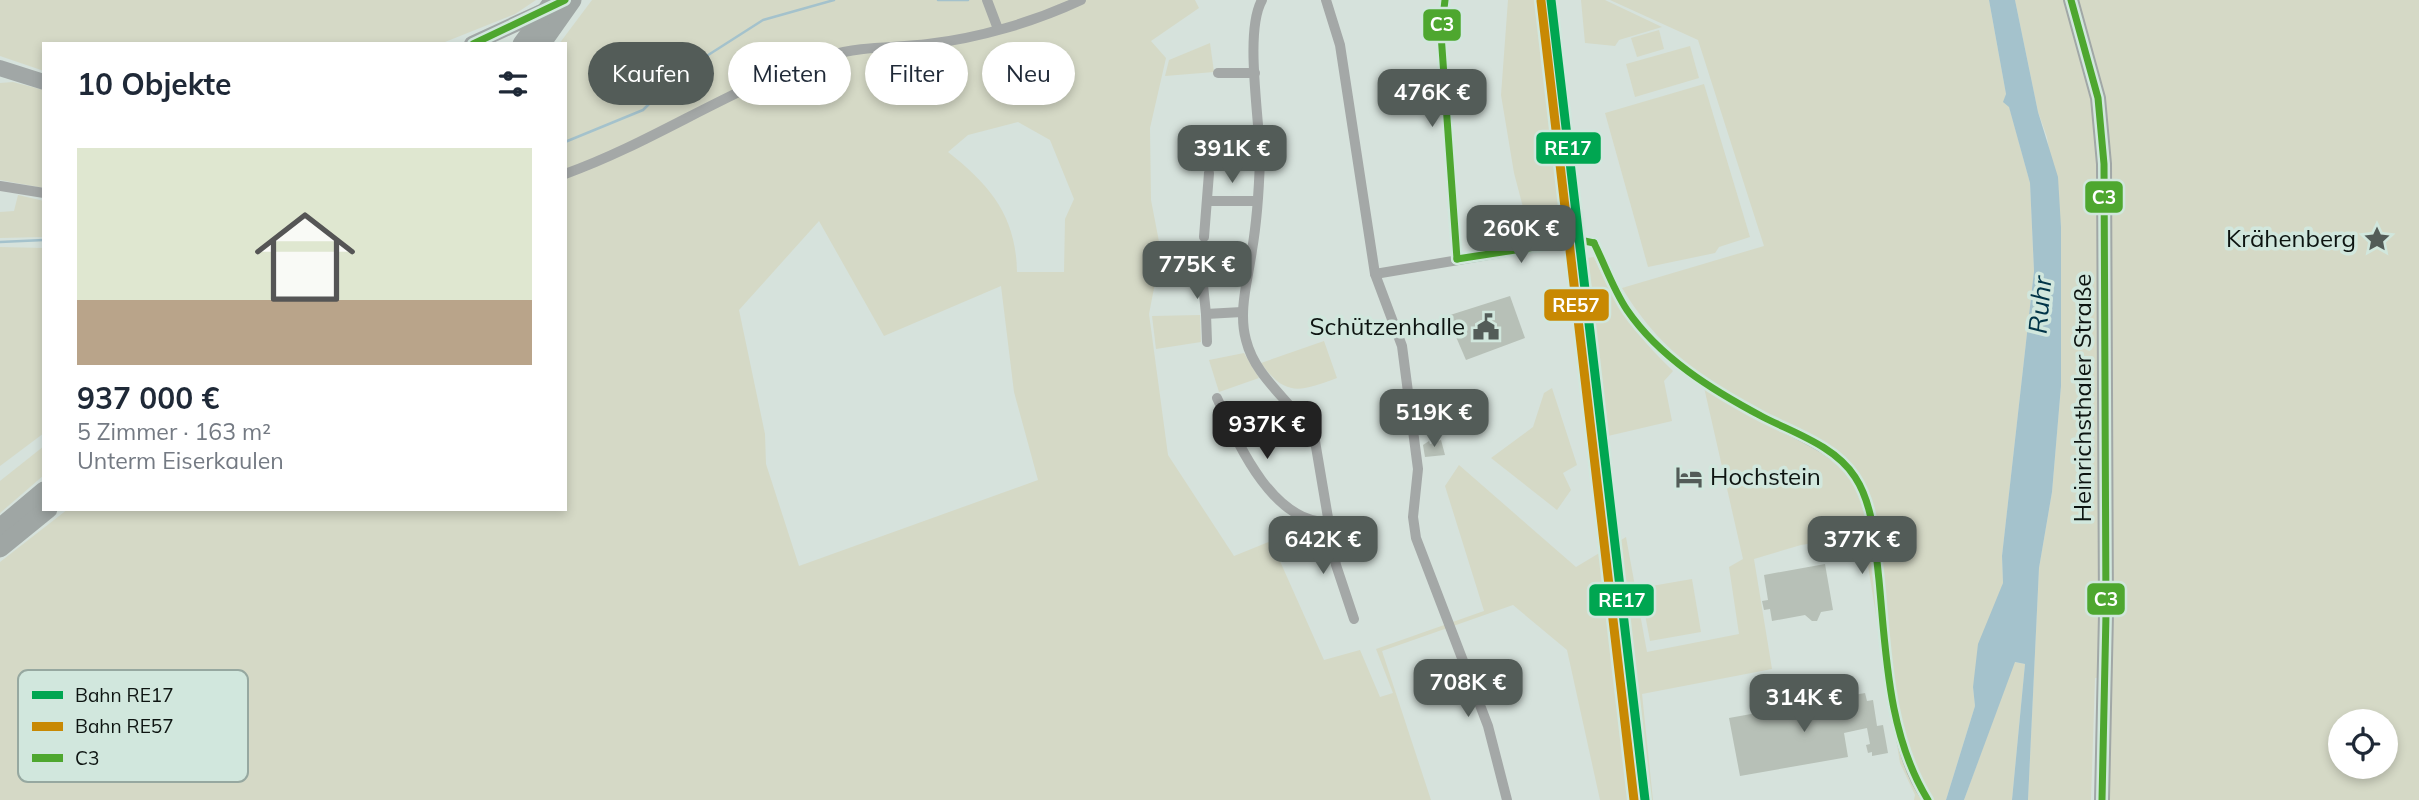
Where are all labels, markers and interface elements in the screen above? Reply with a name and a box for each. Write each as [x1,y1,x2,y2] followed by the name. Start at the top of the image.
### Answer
[1422,8,1462,42] line badge: C3
[1430,12,1454,36] text: C3
[588,42,714,105] chip: Kaufen
[728,42,851,105] chip: Mieten
[865,42,968,105] chip: Filter
[982,42,1075,105] chip: Neu
[77,65,231,103] text: 10 Objekte
[494,65,532,103] icon: filters
[1375,69,1489,129] pin: 476K €
[1394,77,1470,106] text: 476K €
[1175,125,1289,185] pin: 391K €
[1535,131,1602,165] line badge: RE17
[1194,133,1270,162] text: 391K €
[1544,136,1592,160] text: RE17
[2084,180,2124,214] line badge: C3
[2092,185,2116,209] text: C3
[242,194,368,320] icon: home
[1464,205,1578,265] pin: 260K €
[1483,213,1559,242] text: 260K €
[2226,223,2356,253] place label: Krähenberg
[2362,224,2392,254] place icon: Krähenberg
[1140,242,1254,301] pin: 775K €
[1159,249,1235,278] text: 775K €
[2021,273,2059,335] water label: Ruhr
[2067,274,2097,522] street label: Heinrichsthaler Straße
[1543,288,1610,322] line badge: RE57
[1552,293,1600,317] text: RE57
[1310,311,1465,341] place label: Schützenhalle
[1471,312,1501,342] public building icon: Schützenhalle
[77,379,219,417] text: 937 000 €
[1377,390,1491,449] pin: 519K €
[1396,397,1472,426] text: 519K €
[1210,402,1324,461] pin: 937K €
[1229,409,1305,438] text: 937K €
[77,417,271,446] text: 5 Zimmer · 163 m²
[77,446,284,475] text: Unterm Eiserkaulen
[1710,461,1821,491] place label: Hochstein
[1674,462,1704,492] hotel icon: Hochstein
[1266,516,1380,576] pin: 642K €
[1805,516,1919,576] pin: 377K €
[1285,524,1361,553] text: 642K €
[1824,524,1900,553] text: 377K €
[2086,582,2126,616] line badge: C3
[1588,583,1655,617] line badge: RE17
[2094,587,2118,611] text: C3
[1598,588,1646,612] text: RE17
[1411,660,1525,719] pin: 708K €
[1430,667,1506,696] text: 708K €
[18,670,248,782] legend
[1747,674,1861,734] pin: 314K €
[1766,682,1842,711] text: 314K €
[75,683,174,707] text: Bahn RE17
[2328,709,2398,779] map controls
[2328,709,2398,779] button: locate
[75,714,174,738] text: Bahn RE57
[75,746,99,770] text: C3

